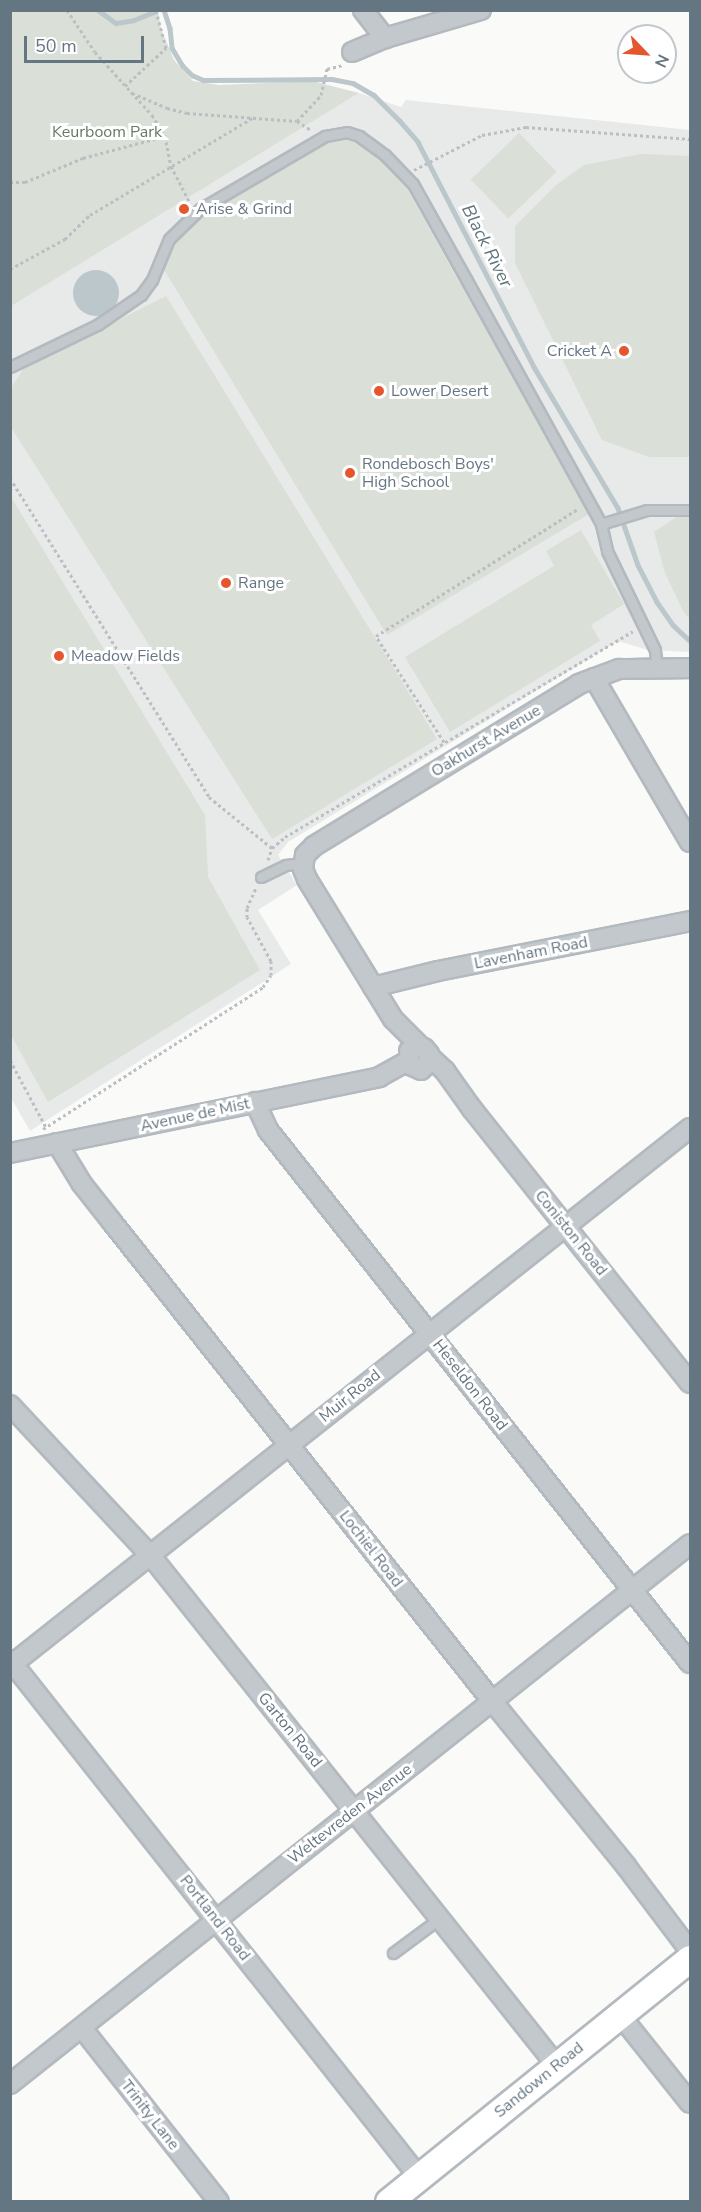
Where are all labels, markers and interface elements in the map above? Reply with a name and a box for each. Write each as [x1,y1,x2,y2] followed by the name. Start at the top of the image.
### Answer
[27,24,147,62] scale bar
[617,24,677,84] north arrow
[35,34,77,58] text: 50 m
[649,51,674,71] text: N
[52,122,162,142] park label: Keurboom Park
[196,199,292,219] place label: Arise & Grind
[457,201,517,291] water label: Black River
[177,202,191,216] marker: Arise & Grind
[547,341,612,361] place label: Cricket A
[617,344,631,358] marker: Cricket A
[391,381,488,401] place label: Lower Desert
[372,384,386,398] marker: Lower Desert
[362,454,494,492] place label: Rondebosch Boys' High School
[343,466,357,480] marker: Rondebosch Boys' High School
[238,573,284,593] place label: Range
[219,576,233,590] marker: Range
[71,646,180,666] place label: Meadow Fields
[52,649,66,663] marker: Meadow Fields
[428,701,544,781] street label: Oakhurst Avenue
[473,933,589,973] street label: Lavenham Road
[139,1094,251,1136] street label: Avenue de Mist
[531,1186,611,1280] street label: Coniston Road
[429,1336,511,1434] street label: Heseldon Road
[315,1365,385,1427] street label: Muir Road
[335,1507,407,1591] street label: Lochiel Road
[254,1689,326,1771] street label: Garton Road
[284,1760,416,1868] street label: Weltevreden Avenue
[176,1871,254,1965] street label: Portland Road
[490,2038,588,2122] street label: Sandown Road
[117,2076,183,2154] street label: Trinity Lane

